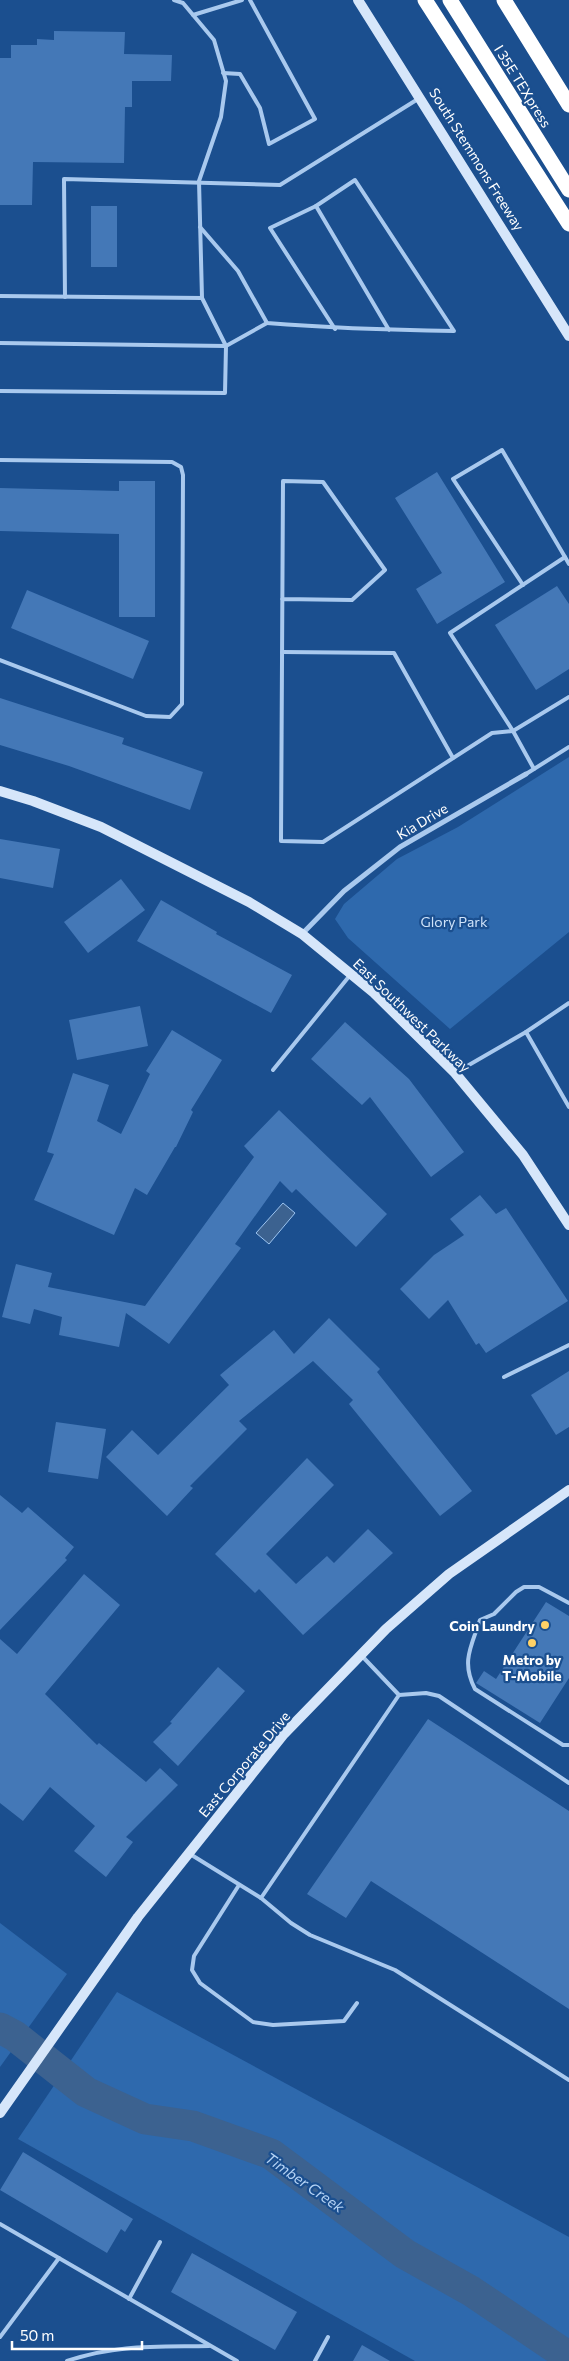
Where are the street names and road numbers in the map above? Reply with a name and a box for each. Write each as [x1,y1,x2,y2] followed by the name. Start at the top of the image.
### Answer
[491,42,555,130] street label: I 35E TEXpress
[426,85,528,233] street label: South Stemmons Freeway
[393,799,451,843] street label: Kia Drive
[350,955,474,1075] street label: East Southwest Parkway
[195,1708,293,1820] street label: East Corporate Drive

